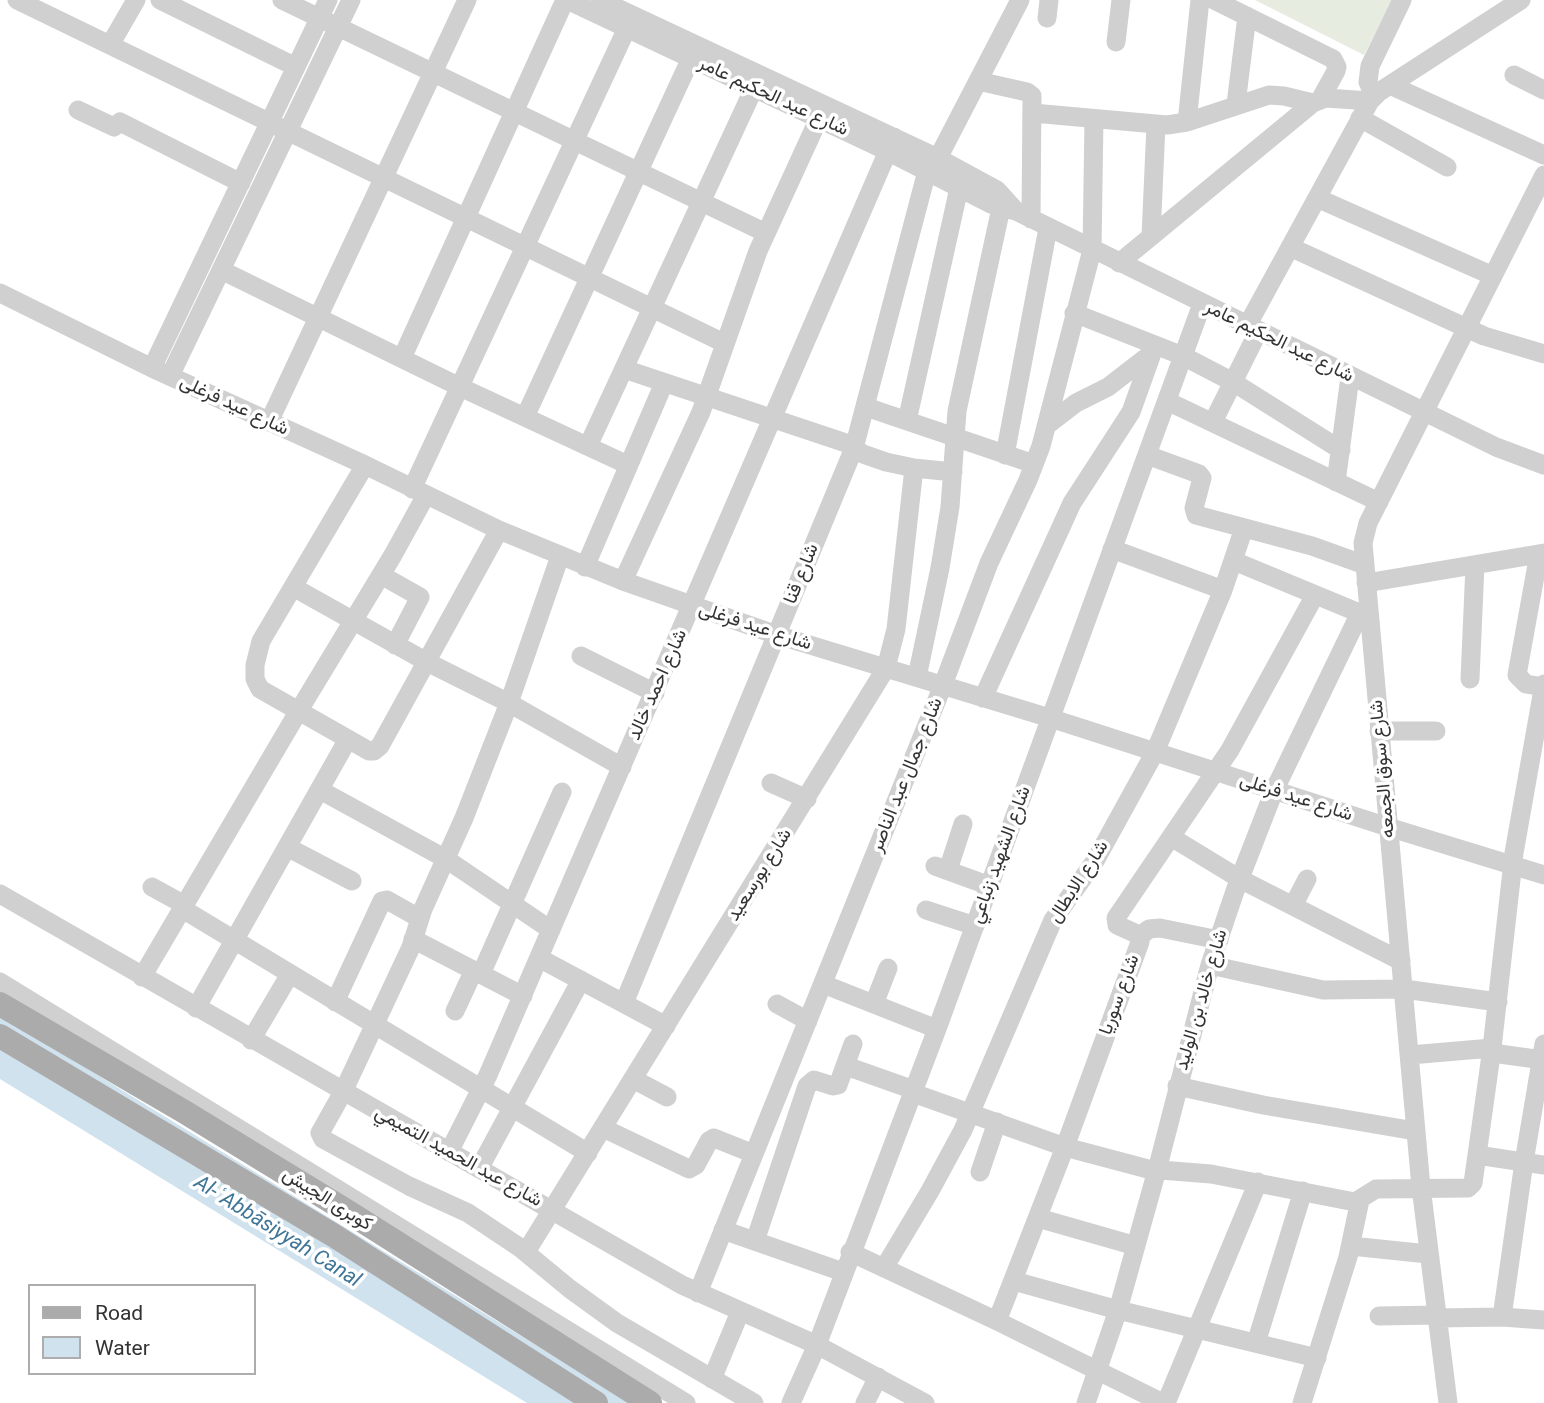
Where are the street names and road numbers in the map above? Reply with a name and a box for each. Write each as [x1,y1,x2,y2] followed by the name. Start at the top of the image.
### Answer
[694,52,852,142] street label: شارع عبد الحكيم عامر
[1201,296,1357,388] street label: شارع عبد الحكيم عامر
[176,371,292,441] street label: شارع عيد فرغلى
[780,541,824,607] street label: شارع قنا
[696,598,814,656] street label: شارع عيد فرغلى
[623,626,693,744] street label: شارع احمد خالد
[866,695,948,855] street label: شارع جمال عبد الناصر
[1366,699,1400,839] street label: شارع سوق الجمعه
[1237,769,1355,827] street label: شارع عيد فرغلى
[966,783,1036,927] street label: شارع الشهيد زنباعي
[723,824,797,926] street label: شارع بورسعيد
[1044,837,1114,927] street label: شارع الابطال
[1171,927,1233,1073] street label: شارع خالد بن الوليد
[1095,952,1145,1038] street label: شارع سوريا
[370,1102,546,1212] street label: شارع عبد الحميد التميمي
[278,1164,376,1236] street label: كوبرى الجيش

